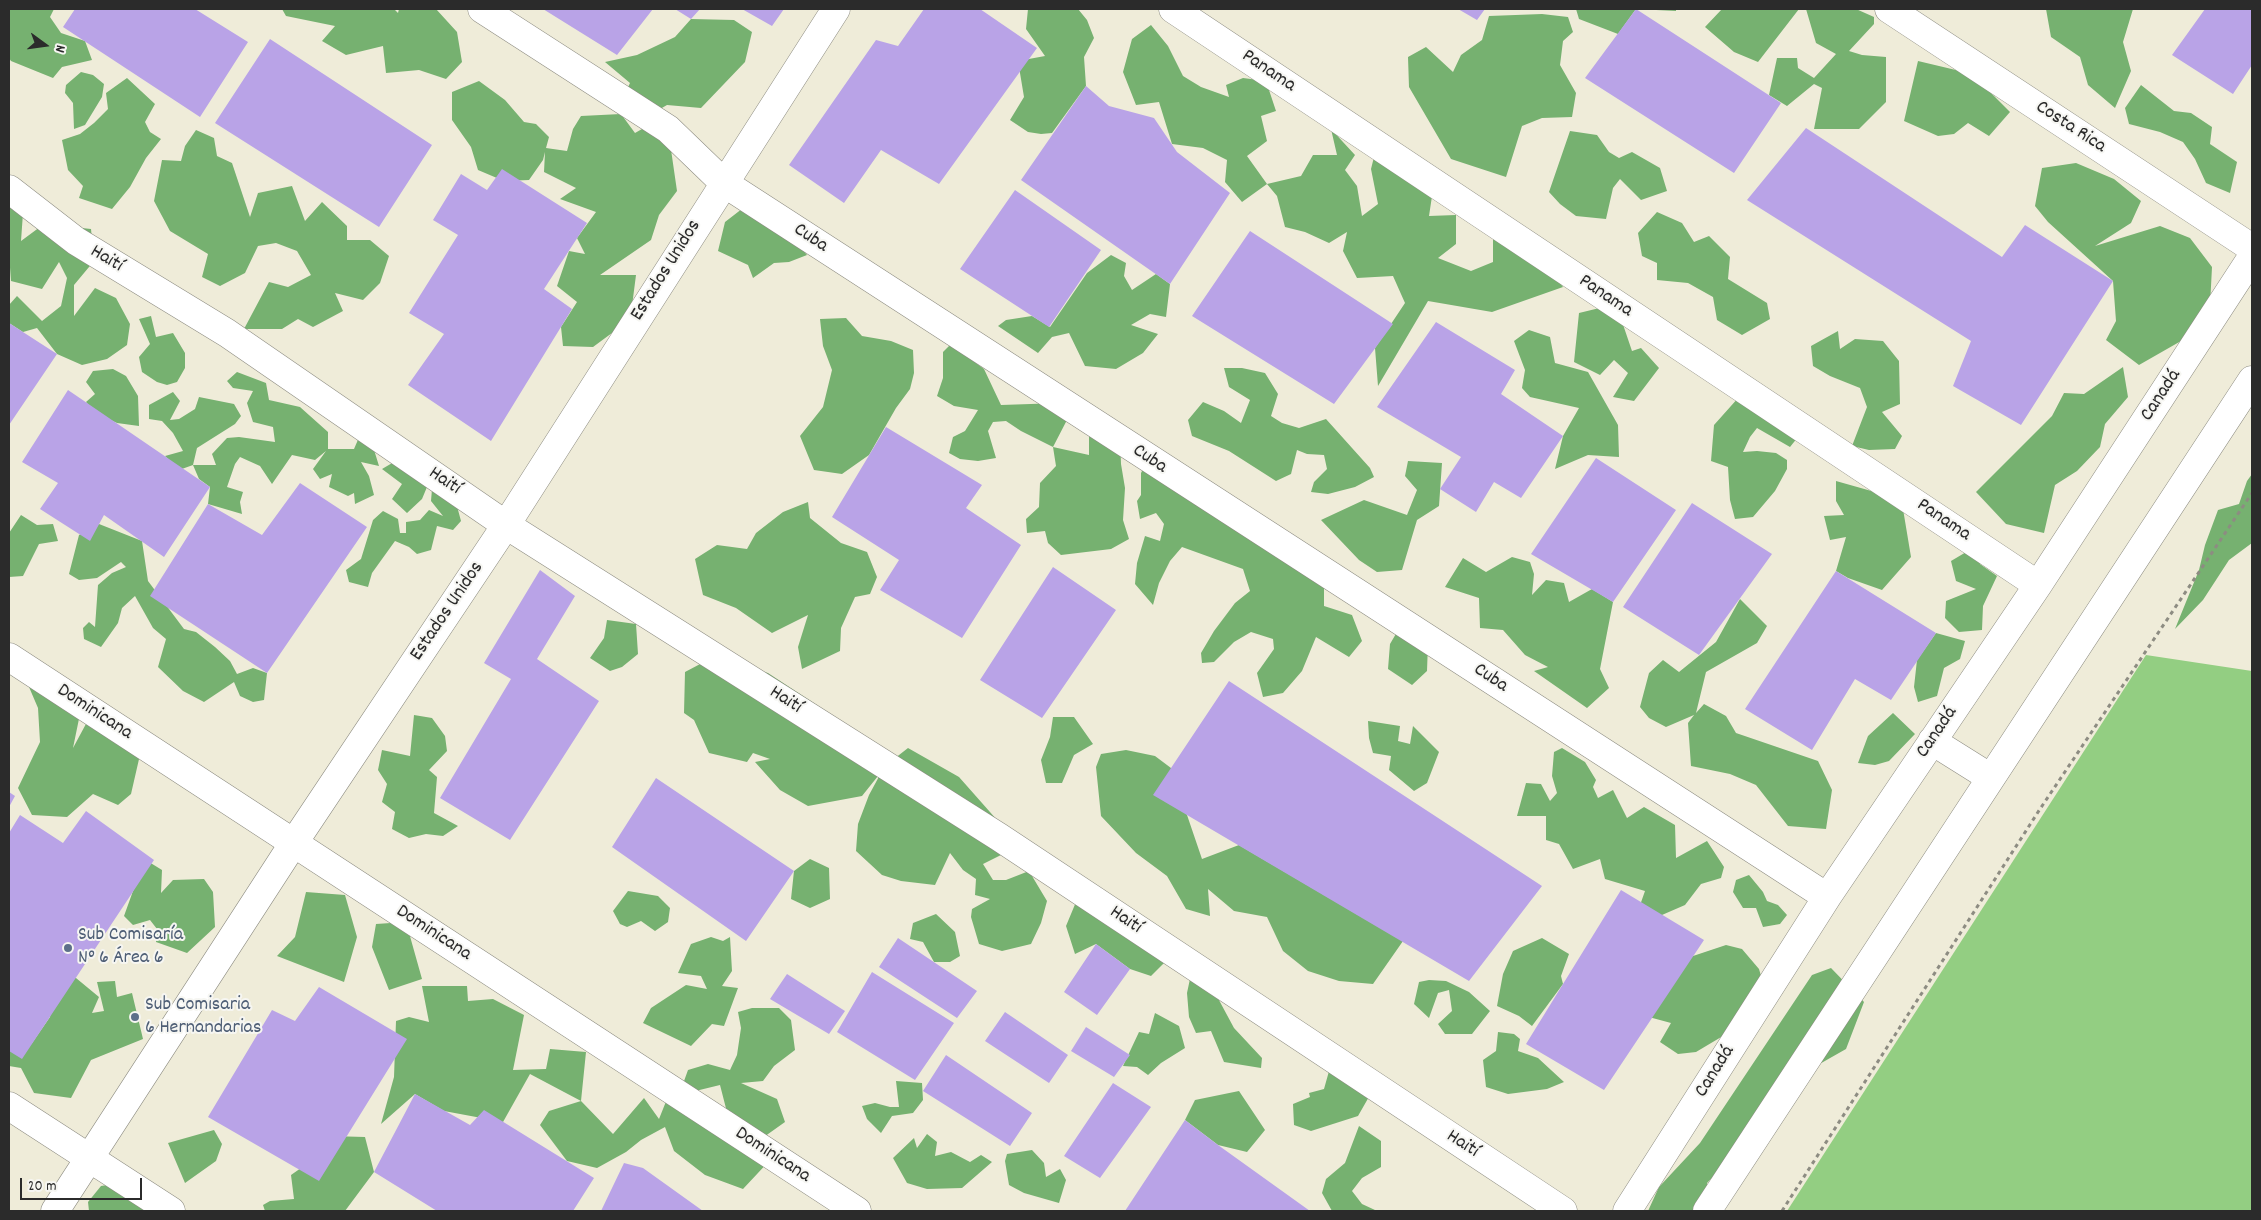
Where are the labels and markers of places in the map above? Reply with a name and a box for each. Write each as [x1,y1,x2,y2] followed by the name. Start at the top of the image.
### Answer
[78,924,183,971] place label: Sub Comisaría N° 6 Área 6
[62,942,74,954] marker: Sub Comisaría N° 6 Área 6
[145,994,261,1041] place label: Sub Comisaria 6 Hernandarias
[129,1011,141,1023] marker: Sub Comisaria 6 Hernandarias

